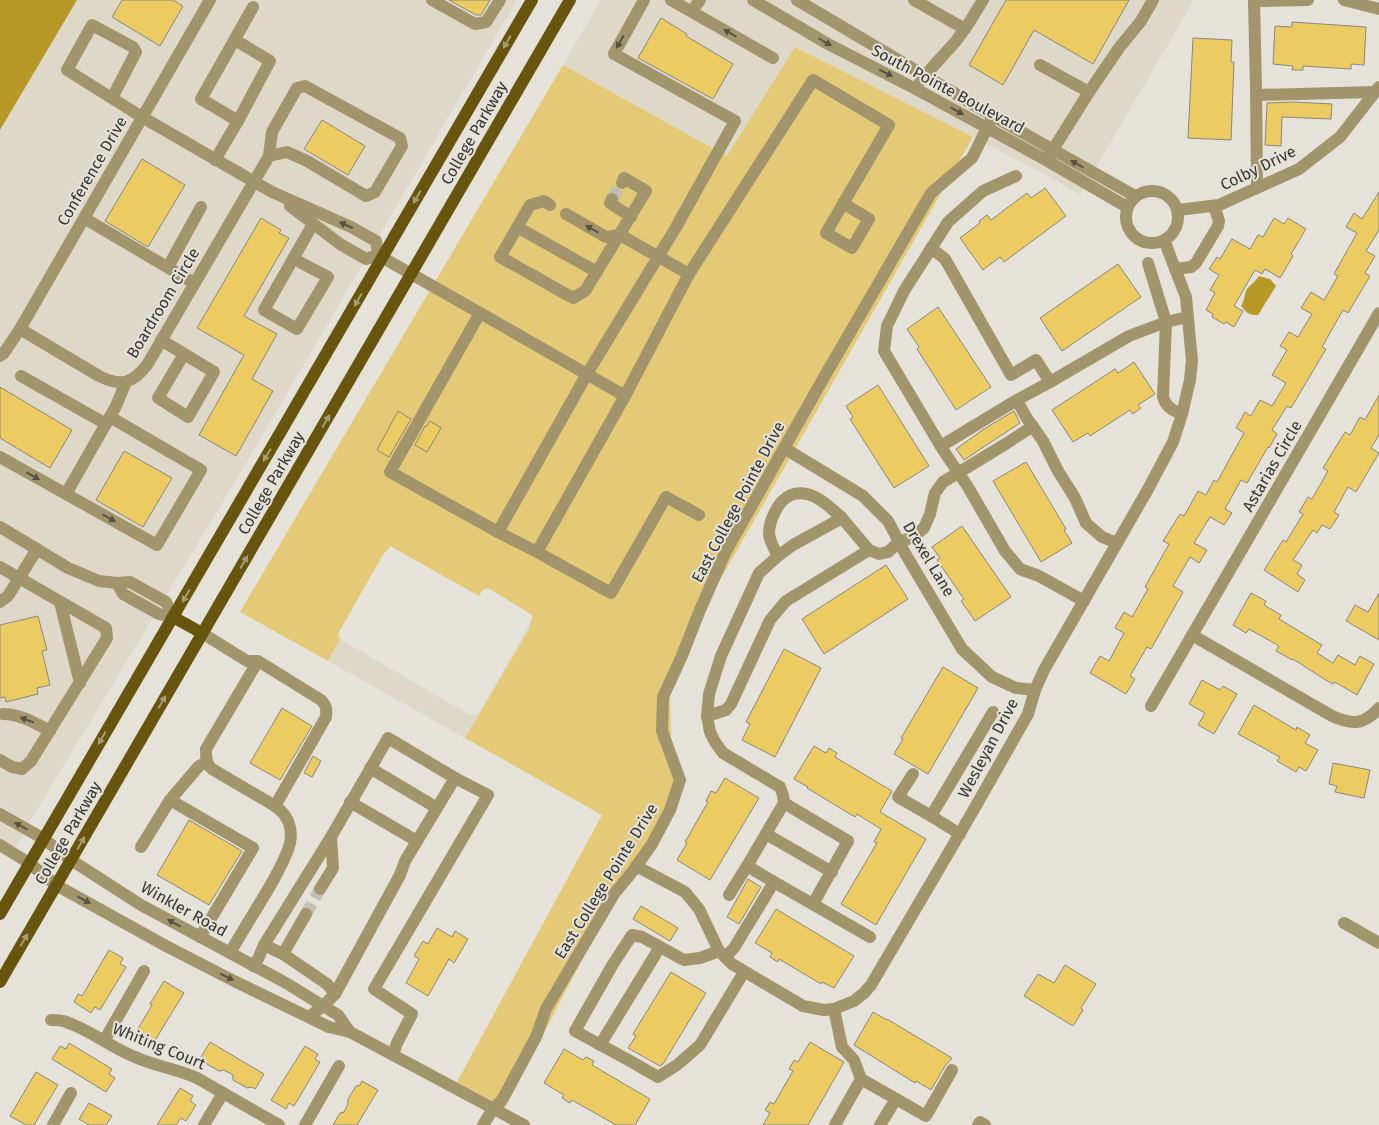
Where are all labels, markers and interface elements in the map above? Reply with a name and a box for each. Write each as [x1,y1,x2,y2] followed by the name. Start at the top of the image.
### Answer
[723,29,738,37] one-way arrow
[616,35,624,50] one-way arrow
[503,36,512,49] one-way arrow
[818,38,833,46] one-way arrow
[868,41,1028,137] street label: South Pointe Boulevard
[879,69,893,77] one-way arrow
[437,78,511,188] street label: College Parkway
[950,107,964,115] one-way arrow
[53,113,131,229] street label: Conference Drive
[1217,142,1299,194] street label: Colby Drive
[1070,160,1083,169] one-way arrow
[413,191,422,204] one-way arrow
[339,220,353,228] one-way arrow
[586,224,599,233] one-way arrow
[123,244,203,362] street label: Boardroom Circle
[354,292,362,307] one-way arrow
[321,415,330,428] one-way arrow
[1238,417,1306,515] street label: Astarias Circle
[687,418,789,586] street label: East College Pointe Drive
[234,428,308,538] street label: College Parkway
[263,449,272,462] one-way arrow
[26,472,40,480] one-way arrow
[101,514,116,522] one-way arrow
[899,518,959,600] street label: Drexel Lane
[240,554,248,569] one-way arrow
[181,589,190,602] one-way arrow
[954,695,1022,801] street label: Wesleyan Drive
[158,696,167,709] one-way arrow
[19,716,34,724] one-way arrow
[98,731,107,744] one-way arrow
[31,778,105,888] street label: College Parkway
[550,800,662,962] street label: East College Pointe Drive
[14,821,27,830] one-way arrow
[76,836,85,849] one-way arrow
[137,877,231,941] street label: Winkler Road
[77,896,90,905] one-way arrow
[167,919,181,927] one-way arrow
[20,933,29,946] one-way arrow
[220,973,234,981] one-way arrow
[110,1019,208,1073] street label: Whiting Court

